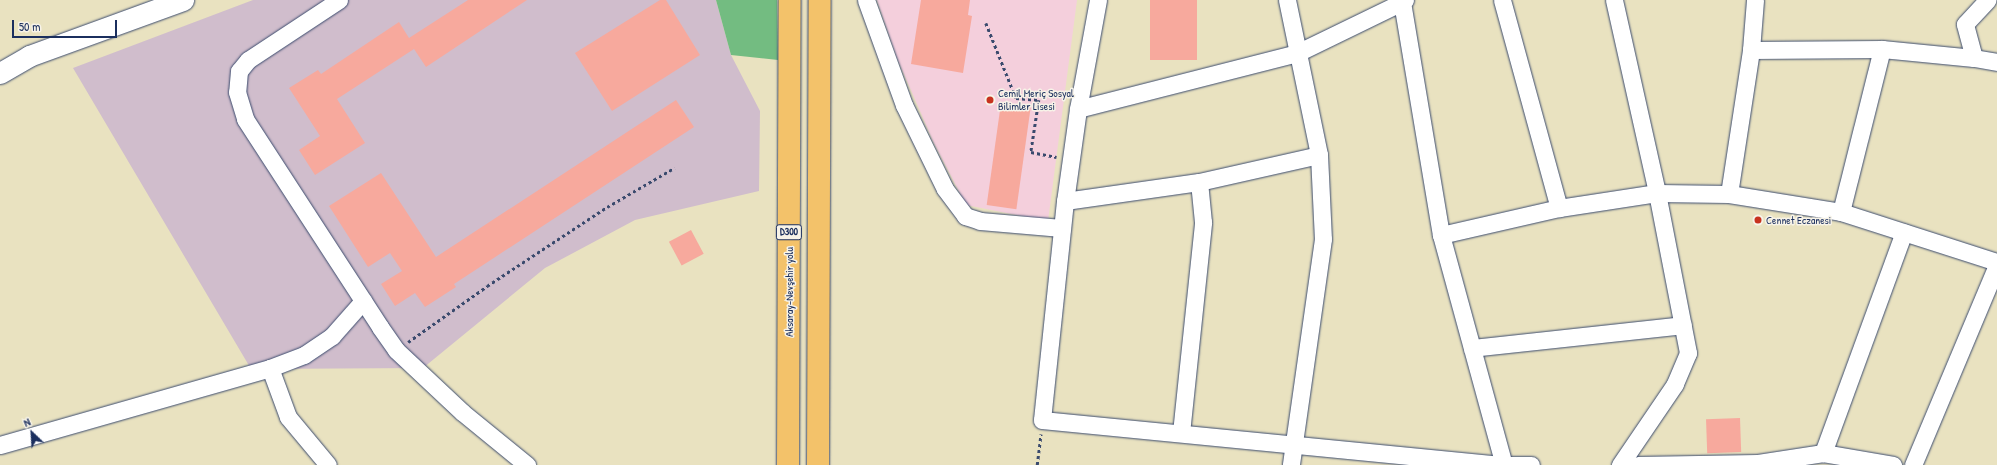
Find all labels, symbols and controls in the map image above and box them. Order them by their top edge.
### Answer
scale bar [14,12,119,38]
text: 50 m [19,18,40,35]
place label: Cemil Meriç Sosyal Bilimler Lisesi [998,87,1074,113]
marker: Cemil Meriç Sosyal Bilimler Lisesi [985,95,995,105]
place label: Cennet Eczanesi [1766,213,1831,227]
marker: Cennet Eczanesi [1753,215,1763,225]
road number: D300 [775,224,803,240]
street label: Aksaray-Nevşehir yolu [782,247,796,337]
north arrow [12,413,52,453]
text: N [21,415,33,430]

